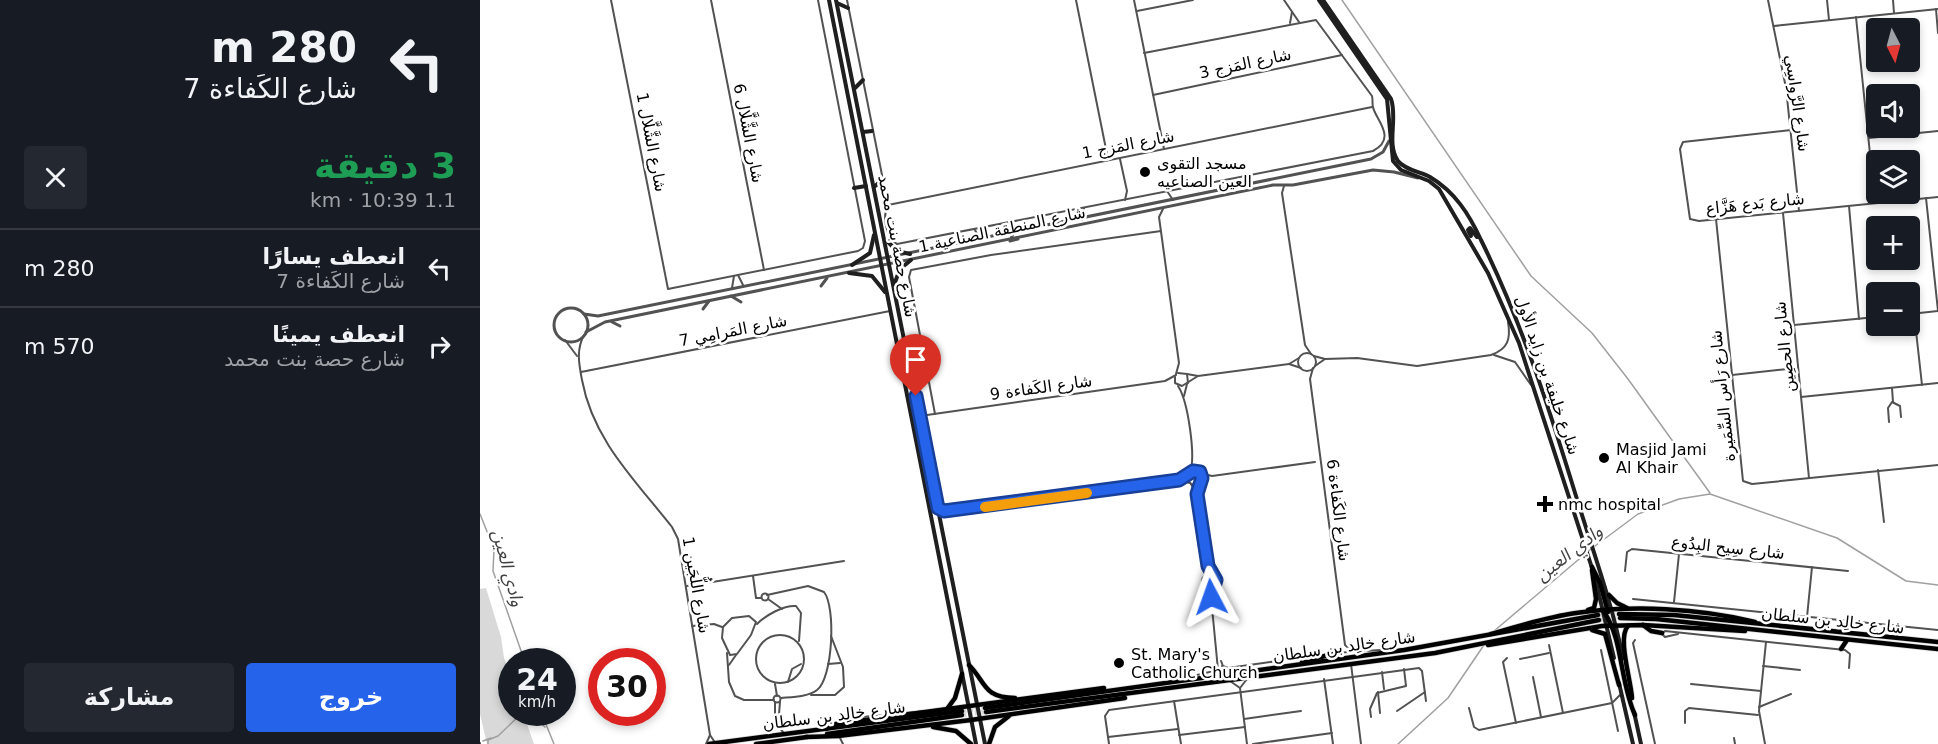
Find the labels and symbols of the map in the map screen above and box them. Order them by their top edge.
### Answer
north arrow [1866,18,1920,72]
street label: شارع المَزج 3 [1197,44,1293,83]
street label: شارع الرَّواسِي [1780,53,1814,153]
street label: شارع الشَّلَّال 6 [729,81,773,185]
street label: شارع الشَّلَّال 1 [632,90,676,194]
street label: شارع المَزج 1 [1080,126,1176,164]
place label: مسجد التقوى العين الصناعيه [1157,154,1252,192]
marker: مسجد التقوى العين الصناعيه [1138,165,1152,179]
street label: شارع حصة بنت محمد [873,173,921,319]
street label: شارع بَدع هَزَّاع [1705,188,1806,219]
street label: شارع المنطقة الصناعية 1 [917,203,1087,257]
street label: شارع خليفة بن زايد الأول [1510,293,1585,458]
street label: شارع الحصِين [1770,301,1800,393]
street label: شارع المَرامِي 7 [677,311,789,351]
street label: شارع رَأس السِّمَيرة [1705,329,1740,463]
pin [890,334,941,396]
street label: شارع الكَفاءة 9 [989,371,1094,405]
place label: Masjid Jami Al Khair [1616,440,1707,477]
marker: Masjid Jami Al Khair [1597,451,1611,465]
street label: شارع الكَفاءة 6 [1322,458,1354,562]
marker: nmc hospital [1536,495,1554,513]
place label: nmc hospital [1558,495,1661,514]
water label: وادي العين [1531,520,1609,588]
water label: وادي العين [484,527,529,610]
street label: شارع سِيح البِدُوع [1670,532,1786,565]
street label: شارع اللُّجَين 1 [678,534,722,635]
position arrow [1179,565,1243,629]
street label: شارع خالِد بن سلطان [1760,604,1906,638]
street label: شارع خالِد بن سلطان [1271,627,1417,667]
place label: St. Mary's Catholic Church [1131,645,1258,682]
speed limit sign: 30 [588,648,666,726]
marker: St. Mary's Catholic Church [1112,656,1126,670]
street label: شارع خالِد بن سلطان [761,697,907,735]

